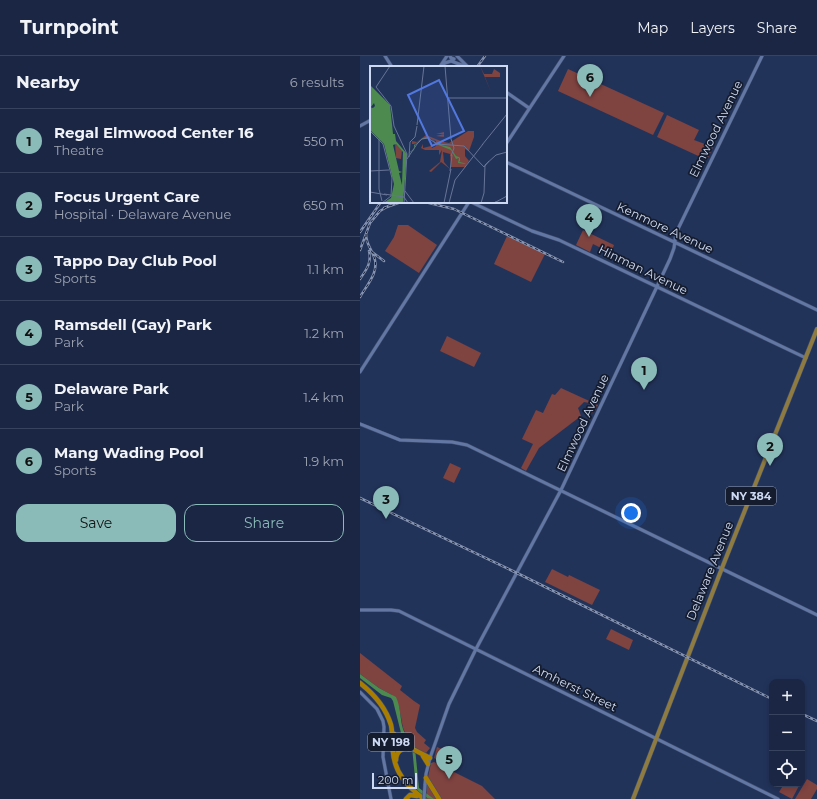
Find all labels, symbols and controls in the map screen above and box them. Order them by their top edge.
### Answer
text: Turnpoint [20,16,119,39]
text: Map [637,19,668,37]
text: Layers [690,19,735,37]
text: Share [757,19,797,37]
pin: 6 [577,64,603,97]
inset map [370,66,507,203]
text: Nearby [16,72,80,92]
text: 6 results [290,74,344,90]
street label: Elmwood Avenue [686,78,745,180]
text: Regal Elmwood Center 16 [54,123,254,142]
text: 1 [26,133,32,149]
text: 550 m [304,133,344,149]
text: Theatre [54,142,104,158]
text: Focus Urgent Care [54,187,200,206]
text: 2 [25,197,33,213]
text: 650 m [303,197,344,213]
street label: Kenmore Avenue [615,199,716,256]
pin: 4 [576,204,602,237]
text: Hospital · Delaware Avenue [54,206,231,222]
street label: Hinman Avenue [596,241,690,298]
text: Tappo Day Club Pool [54,251,217,270]
text: 3 [25,261,33,277]
text: 1.1 km [307,261,344,277]
text: Sports [54,270,96,286]
text: Ramsdell (Gay) Park [54,315,212,334]
text: 4 [25,325,33,341]
text: 1.2 km [304,325,344,341]
text: Park [54,334,84,350]
pin: 1 [631,357,657,390]
street label: Elmwood Avenue [553,372,612,474]
text: Delaware Park [54,379,169,398]
text: 5 [25,389,33,405]
text: 1.4 km [303,389,344,405]
text: Park [54,398,84,414]
pin: 2 [757,433,783,466]
text: Mang Wading Pool [54,443,204,462]
text: 6 [25,453,33,469]
text: 1.9 km [304,453,344,469]
text: Sports [54,462,96,478]
pin: 3 [373,486,399,519]
road number: NY 384 [726,487,776,505]
your location [621,503,641,523]
button: Save [16,504,176,542]
button: Share [184,504,344,542]
street label: Delaware Avenue [683,519,736,622]
street label: Amherst Street [531,661,620,714]
map controls [769,679,805,787]
button: + [769,679,805,715]
button: − [769,715,805,751]
road number: NY 198 [368,733,414,751]
pin: 5 [436,746,462,779]
button: locate [769,751,805,787]
scale bar [372,771,417,790]
text: 200 m [378,773,413,787]

